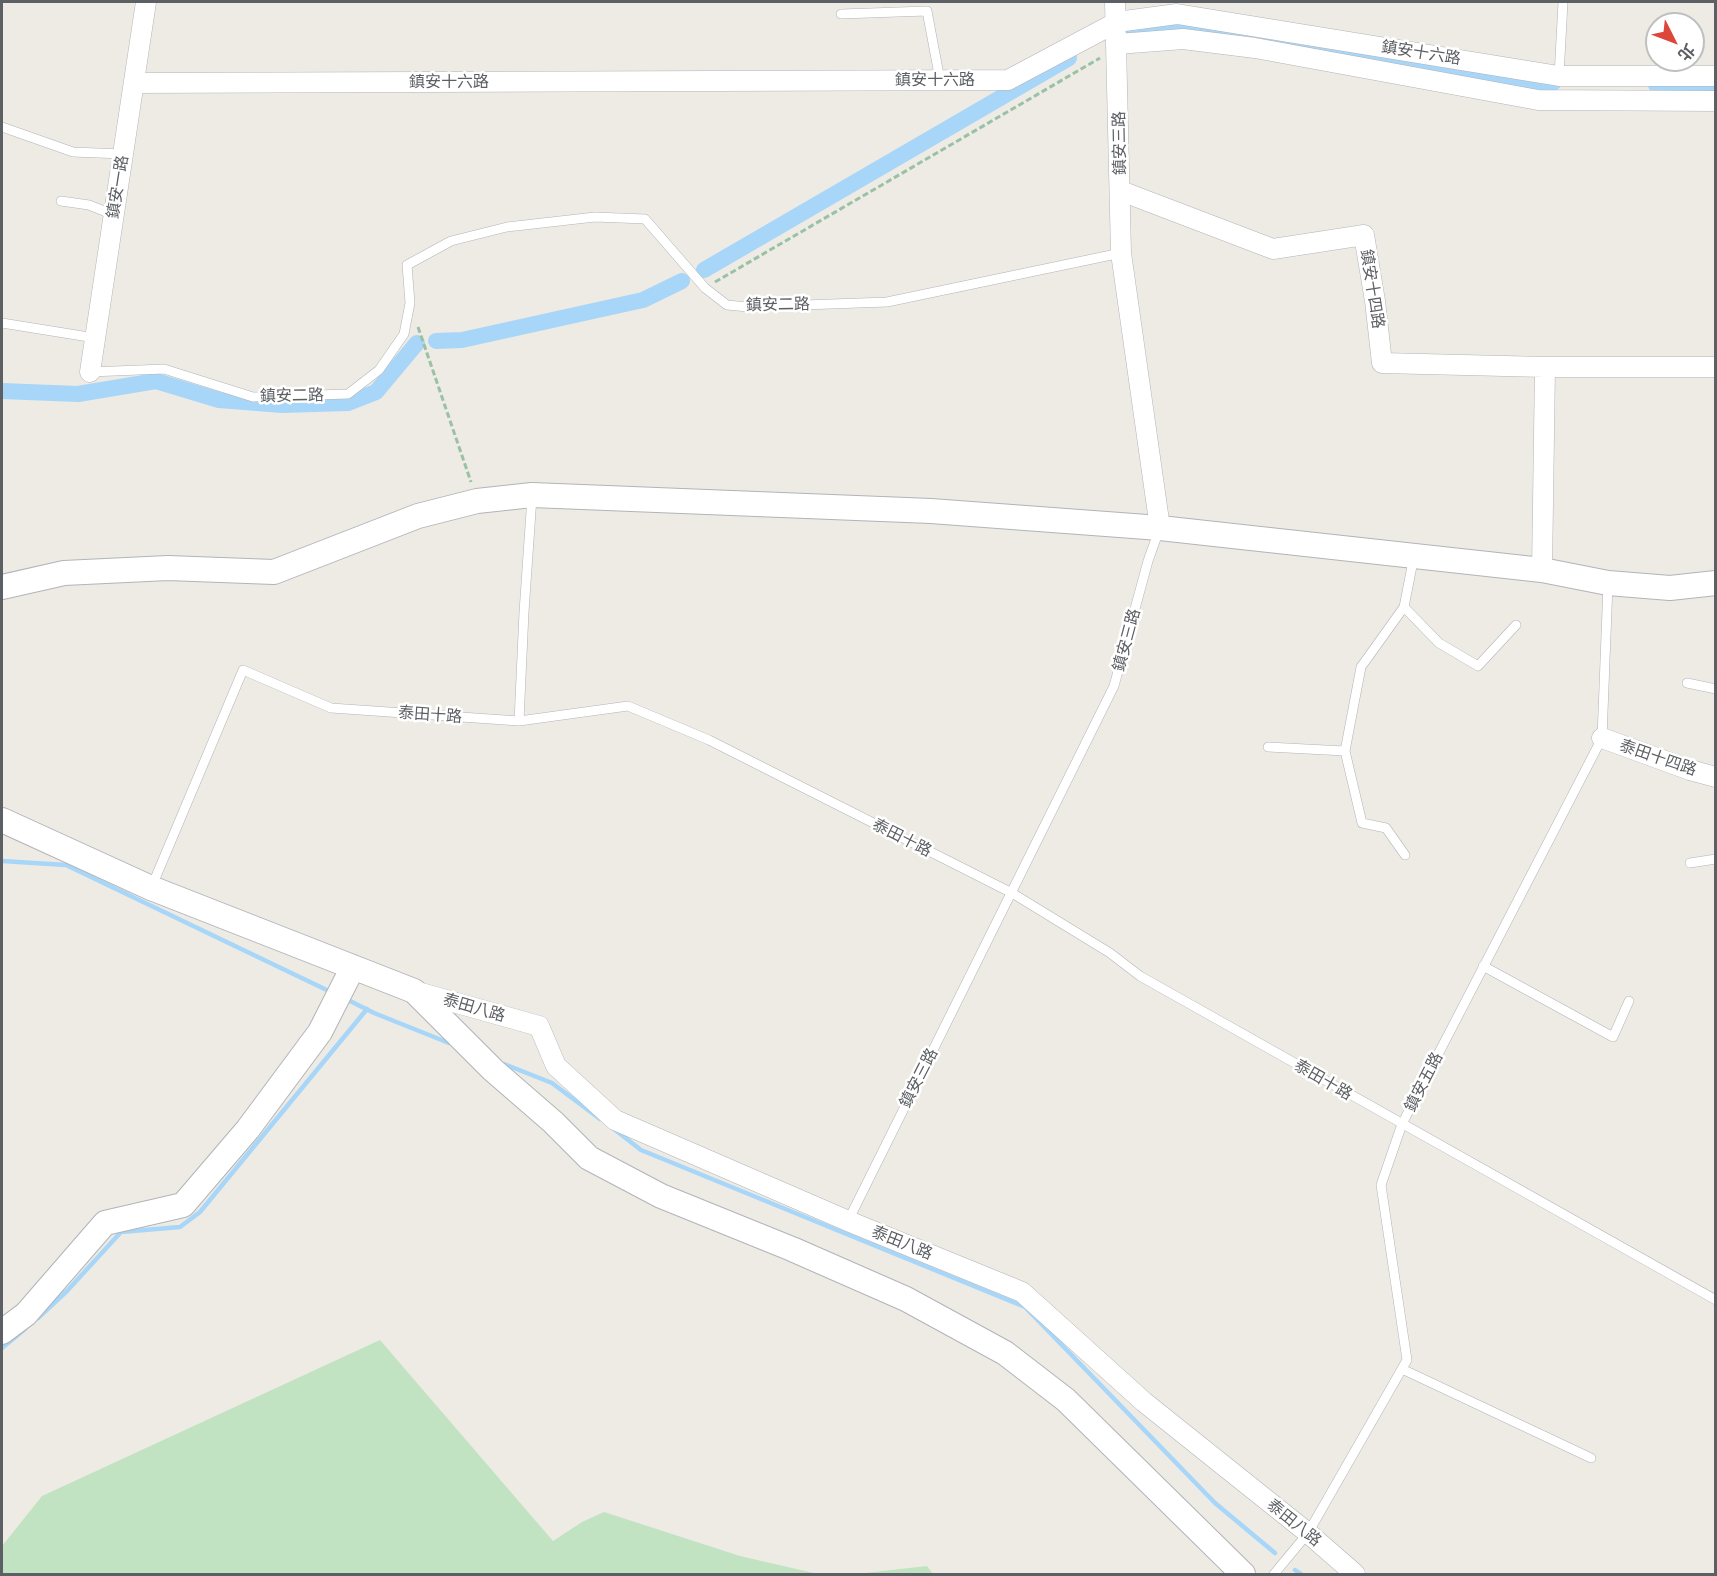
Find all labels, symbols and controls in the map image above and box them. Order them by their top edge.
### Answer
north arrow [1645,12,1705,72]
street label: 鎮安十六路 [1380,37,1462,69]
text: 北 [1674,40,1700,65]
street label: 鎮安十六路 [895,70,975,90]
street label: 鎮安十六路 [409,72,489,92]
street label: 鎮安三路 [1110,111,1130,175]
street label: 鎮安一路 [104,154,132,220]
street label: 鎮安十四路 [1356,248,1388,330]
street label: 鎮安二路 [746,295,810,315]
street label: 鎮安二路 [260,386,324,406]
street label: 鎮安三路 [1109,607,1145,673]
street label: 泰田十路 [397,703,463,727]
street label: 泰田十四路 [1617,736,1699,780]
street label: 泰田十路 [869,815,935,861]
street label: 泰田八路 [441,990,507,1026]
street label: 鎮安三路 [896,1045,942,1111]
street label: 鎮安五路 [1401,1049,1447,1115]
street label: 泰田十路 [1290,1056,1356,1104]
street label: 泰田八路 [869,1222,935,1264]
street label: 泰田八路 [1263,1495,1325,1551]

